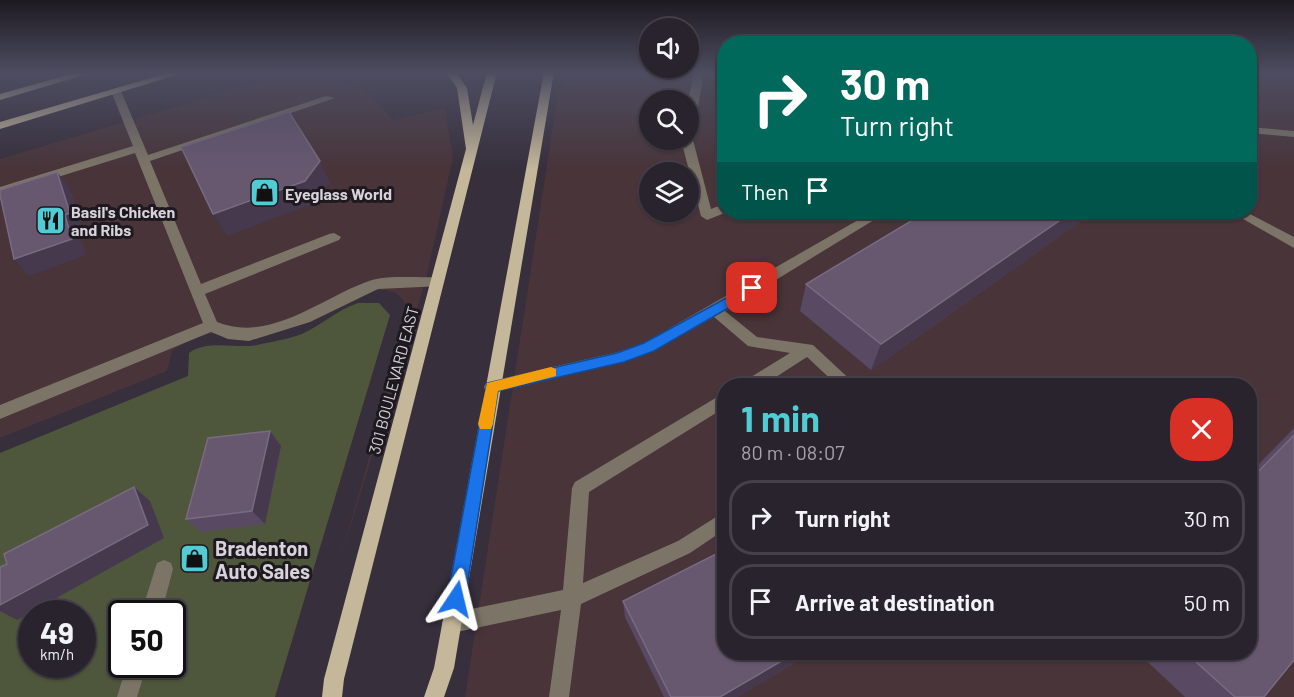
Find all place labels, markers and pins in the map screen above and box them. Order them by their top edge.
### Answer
shop icon: Eyeglass World [248,177,280,209]
place label: Eyeglass World [285,184,392,203]
place label: Basil's Chicken and Ribs [71,202,175,239]
restaurant icon: Basil's Chicken and Ribs [34,204,66,236]
pin [726,262,777,313]
place label: Bradenton Auto Sales [215,536,310,583]
shop icon: Bradenton Auto Sales [178,543,210,575]

